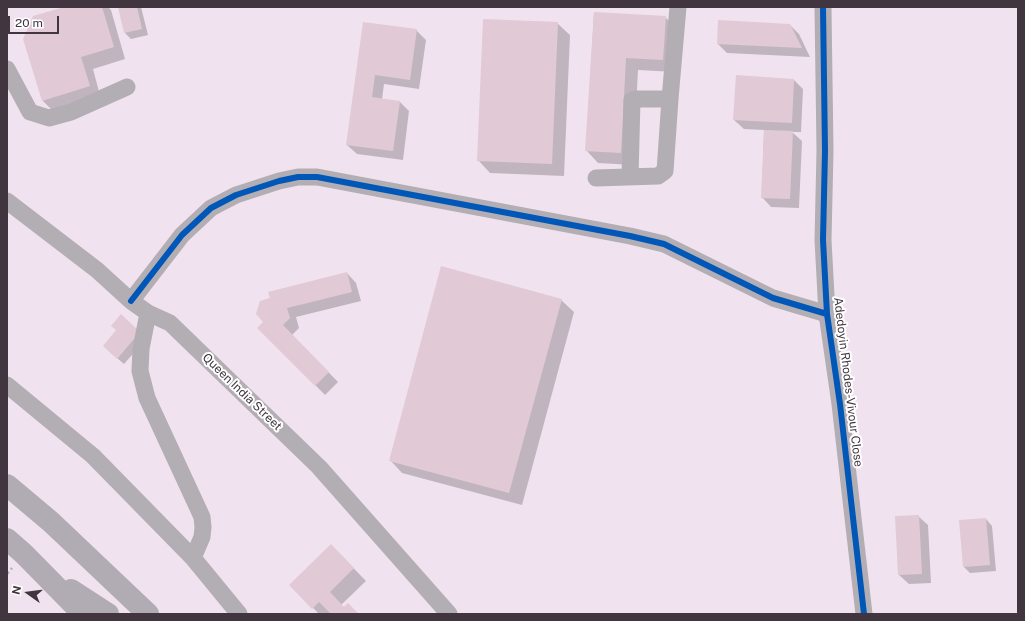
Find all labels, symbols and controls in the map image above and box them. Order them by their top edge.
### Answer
scale bar [10,8,61,34]
text: 20 m [15,16,43,30]
street label: Adedoyin Rhodes-Vivour Close [830,296,866,468]
street label: Queen India Street [199,351,285,433]
north arrow [8,573,48,613]
text: N [9,584,23,596]

